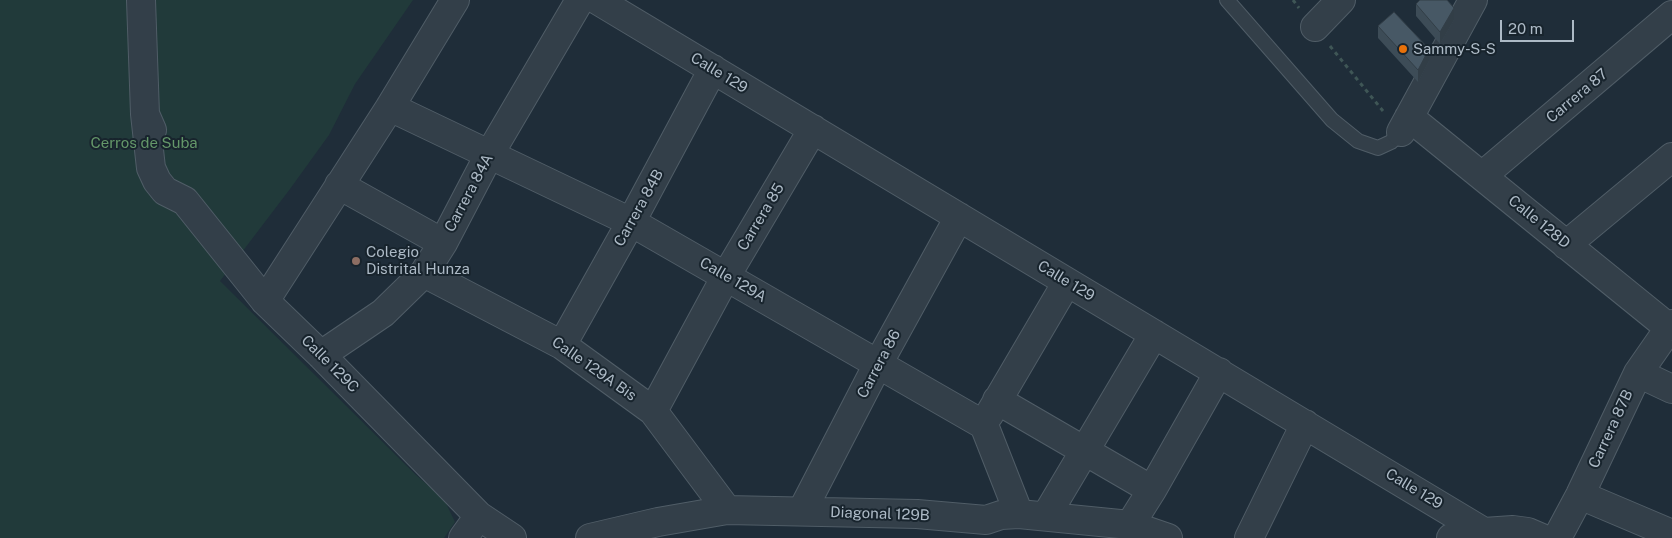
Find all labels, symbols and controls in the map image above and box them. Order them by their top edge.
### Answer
scale bar [1502,10,1576,42]
text: 20 m [1508,20,1543,37]
place label: Sammy-S-S [1413,40,1496,58]
marker: Sammy-S-S [1397,43,1409,55]
street label: Calle 129 [687,49,751,97]
street label: Carrera 87 [1543,65,1611,127]
park label: Cerros de Suba [90,134,198,152]
street label: Carrera 84A [441,151,497,235]
street label: Carrera 84B [610,166,668,250]
street label: Carrera 85 [734,180,788,254]
street label: Calle 128D [1504,192,1574,252]
place label: Colegio Distrital Hunza [366,243,470,278]
street label: Calle 129A [696,254,770,306]
marker: Colegio Distrital Hunza [350,255,362,267]
street label: Calle 129 [1034,257,1098,305]
street label: Carrera 86 [853,327,905,401]
street label: Calle 129C [298,332,362,396]
street label: Calle 129A Bis [548,333,640,405]
street label: Carrera 87B [1585,387,1637,471]
street label: Calle 129 [1382,465,1446,513]
street label: Diagonal 129B [830,503,930,525]

